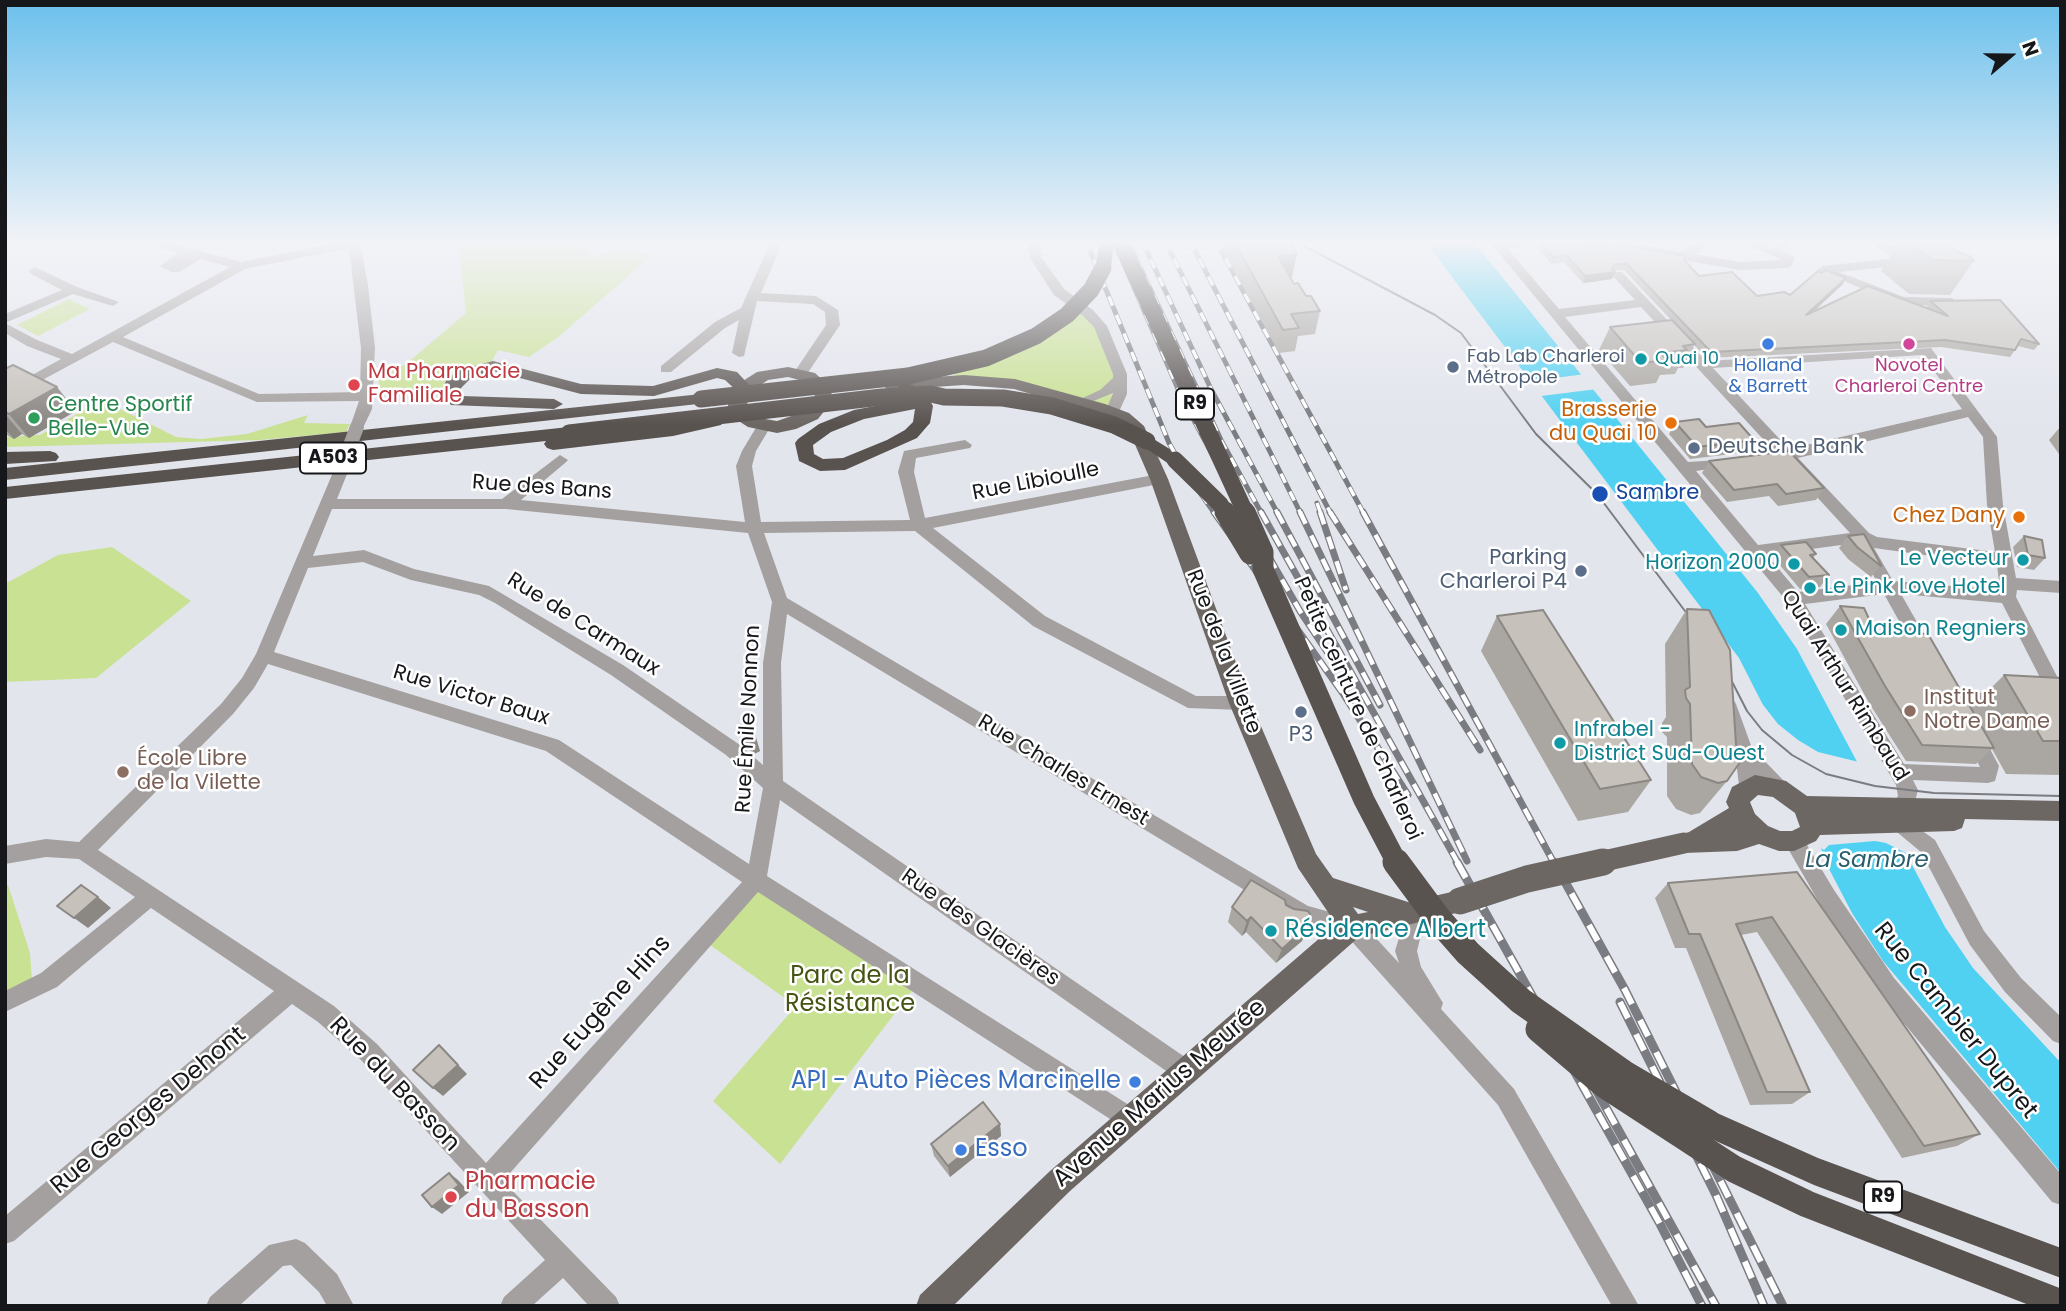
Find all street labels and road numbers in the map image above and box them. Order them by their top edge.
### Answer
road number: R9 [1176,388,1214,420]
road number: A503 [300,442,366,474]
street label: Rue Libioulle [970,457,1102,507]
street label: Rue des Bans [471,471,613,505]
street label: Rue de la Villette [1180,566,1266,738]
street label: Rue de Carmaux [502,568,664,682]
street label: Petite ceinture de Charleroi [1287,574,1427,844]
street label: Quai Arthur Rimbaud [1775,586,1913,786]
street label: Rue Émile Nonnon [731,624,767,814]
street label: Rue Victor Baux [390,660,552,732]
street label: Rue Charles Ernest [973,710,1153,832]
street label: Rue des Glacières [896,864,1064,992]
street label: Rue Cambier Dupret [1867,917,2043,1125]
street label: Rue Eugène Hins [524,930,678,1096]
street label: Avenue Marius Meurée [1048,994,1272,1194]
street label: Rue du Basson [323,1012,465,1158]
street label: Rue Georges Dehont [46,1021,252,1201]
road number: R9 [1864,1182,1902,1212]

